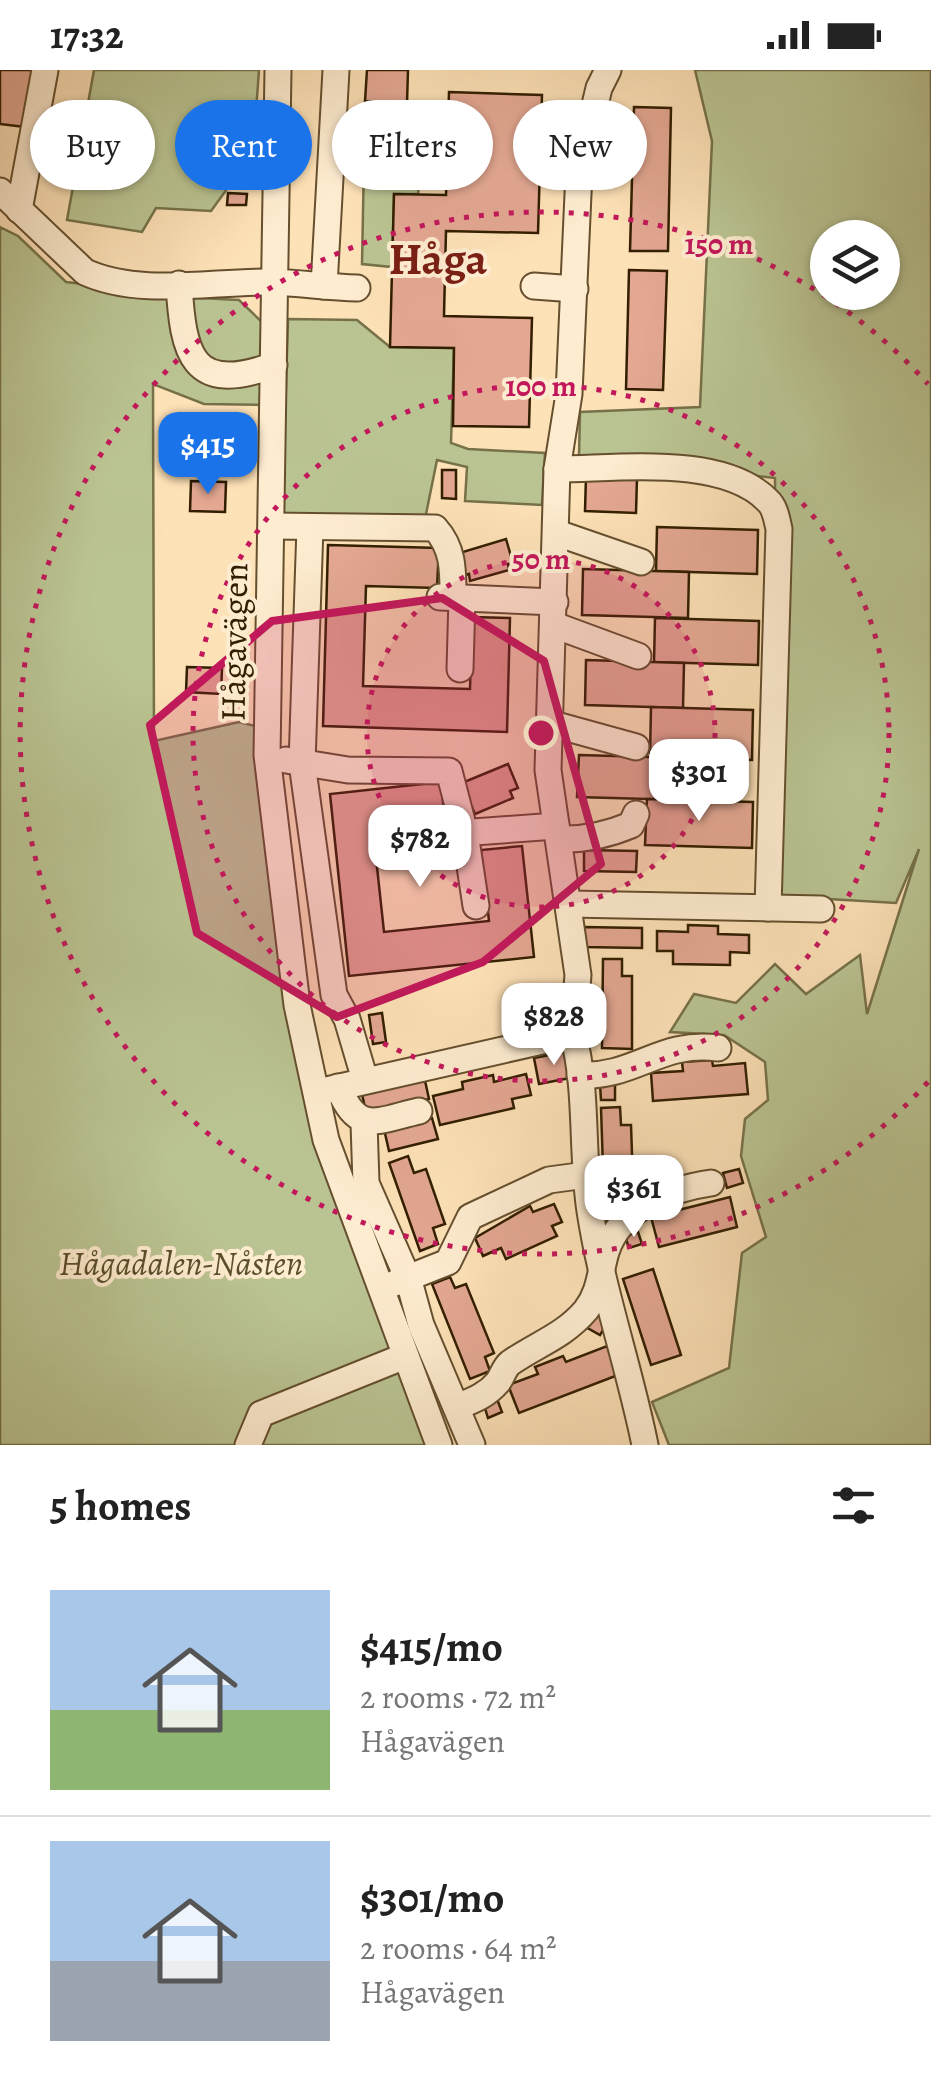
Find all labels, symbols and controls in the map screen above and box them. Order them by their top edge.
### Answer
text: 17:32 [50,9,124,61]
chip: Buy [30,100,155,190]
chip: Rent [175,100,312,190]
chip: Filters [332,100,493,190]
chip: New [513,100,647,190]
map controls [810,220,900,310]
button: layers [810,220,900,310]
text: 150 m [685,224,754,264]
district label: Håga [389,228,488,290]
text: 100 m [505,366,577,406]
pin: $415 [149,412,267,497]
text: $415 [180,422,236,466]
text: 50 m [512,539,570,579]
street label: Hågavägen [209,562,259,722]
centre of rings [523,715,559,751]
pin: $301 [640,739,758,824]
text: $301 [671,749,727,793]
pin: $782 [361,805,479,890]
text: $782 [390,815,450,859]
pin: $828 [495,983,613,1068]
text: $828 [523,993,585,1037]
pin: $361 [575,1155,693,1240]
text: $361 [606,1165,662,1209]
park label: Hågadalen-Nåsten [59,1239,303,1287]
text: 5 homes [50,1477,191,1534]
icon: filters [826,1478,881,1533]
text: $415/mo [360,1618,503,1675]
icon: home [130,1630,250,1750]
text: 2 rooms · 72 m² [360,1675,556,1719]
text: Hågavägen [360,1719,505,1763]
text: $301/mo [360,1869,504,1926]
icon: home [130,1881,250,2001]
text: 2 rooms · 64 m² [360,1926,557,1970]
text: Hågavägen [360,1970,505,2014]

